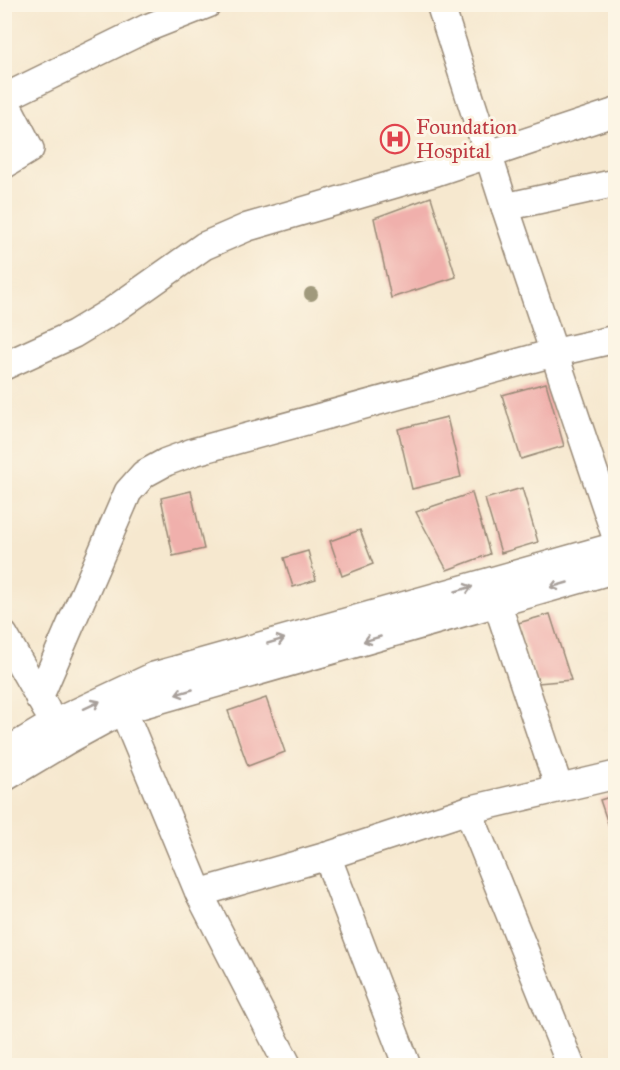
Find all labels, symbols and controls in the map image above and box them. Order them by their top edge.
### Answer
place label: Foundation Hospital [416,114,517,164]
hospital icon: Foundation Hospital [379,123,411,155]
one-way arrow [550,580,569,591]
one-way arrow [454,582,473,594]
one-way arrow [363,634,382,645]
one-way arrow [266,635,285,646]
one-way arrow [175,687,194,698]
one-way arrow [83,698,101,710]

